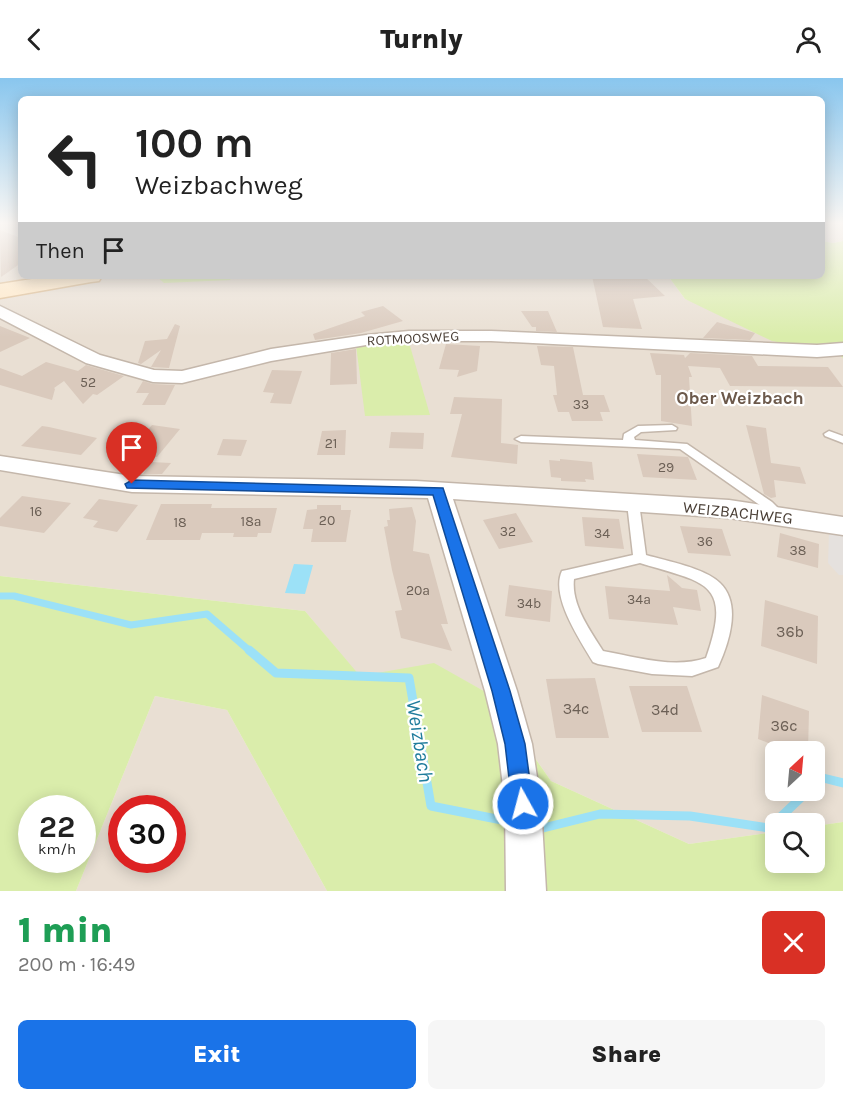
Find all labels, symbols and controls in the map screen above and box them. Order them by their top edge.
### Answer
icon: back [18,23,51,56]
text: Turnly [380,23,463,55]
icon: person [792,23,825,56]
text: 100 m [135,118,254,168]
icon: left [36,120,114,198]
text: Weizbachweg [135,169,303,201]
icon: arrive [97,234,130,267]
text: Then [36,238,85,264]
street label: ROTMOOSWEG [366,328,460,349]
house number: 52 [80,374,96,391]
district label: Ober Weizbach [676,387,804,409]
house number: 33 [573,396,589,413]
pin [106,422,157,484]
icon: arrive [115,431,148,464]
house number: 21 [325,435,337,452]
house number: 29 [658,459,674,476]
street label: WEIZBACHWEG [682,497,794,528]
house number: 16 [30,503,42,520]
house number: 20 [319,512,335,529]
house number: 18a [241,513,261,530]
house number: 18 [173,514,187,531]
house number: 32 [500,523,516,540]
house number: 34 [594,525,610,542]
house number: 36 [697,533,713,550]
house number: 38 [790,542,806,559]
house number: 20a [406,582,430,599]
house number: 34a [627,591,651,608]
house number: 34b [517,595,541,612]
house number: 36b [776,622,804,641]
water label: Weizbach [402,698,438,784]
house number: 34c [563,699,589,718]
house number: 34d [651,700,679,719]
house number: 36c [771,716,797,735]
north arrow [765,741,825,801]
map controls [765,741,825,873]
position arrow [491,772,555,836]
speed limit sign: 30 [108,795,186,873]
text: 22 [39,809,75,845]
button: search [765,813,825,873]
text: km/h [38,840,76,858]
text: 1 min [18,909,112,951]
button: close [762,911,825,974]
text: 200 m · 16:49 [18,953,135,976]
button: Exit [18,1020,416,1089]
button: Share [428,1020,825,1089]

